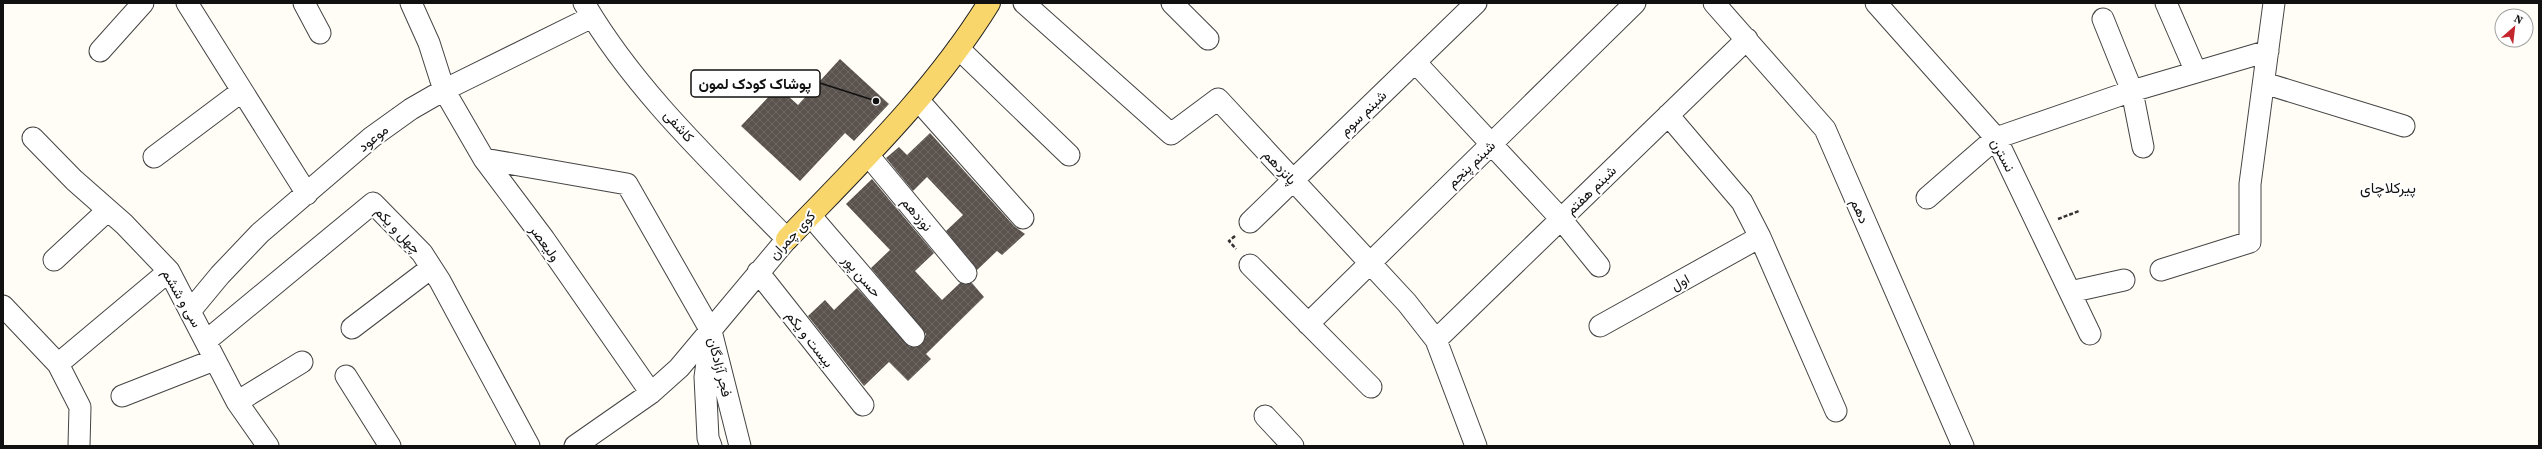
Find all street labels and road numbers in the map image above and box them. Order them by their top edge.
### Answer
street label: شبنم سوم [1335,86,1391,140]
street label: کاشفی [659,106,699,146]
street label: موعود [354,120,392,156]
street label: نسترن [1986,135,2020,175]
street label: شبنم پنجم [1442,136,1500,192]
street label: پانزدهم [1258,145,1302,189]
street label: شبنم هفتم [1561,161,1621,219]
street label: نوزدهم [897,193,937,235]
street label: دهم [1846,195,1874,227]
street label: چهل و یکم [370,202,426,258]
street label: کوی چمران [764,206,820,264]
street label: ولیعصر [524,220,565,265]
street label: حسن پور [837,250,886,302]
street label: سی و ششم [157,265,207,331]
street label: اول [1667,269,1693,295]
street label: بیست و یکم [781,306,839,372]
street label: فجر آزادگان [703,335,737,399]

